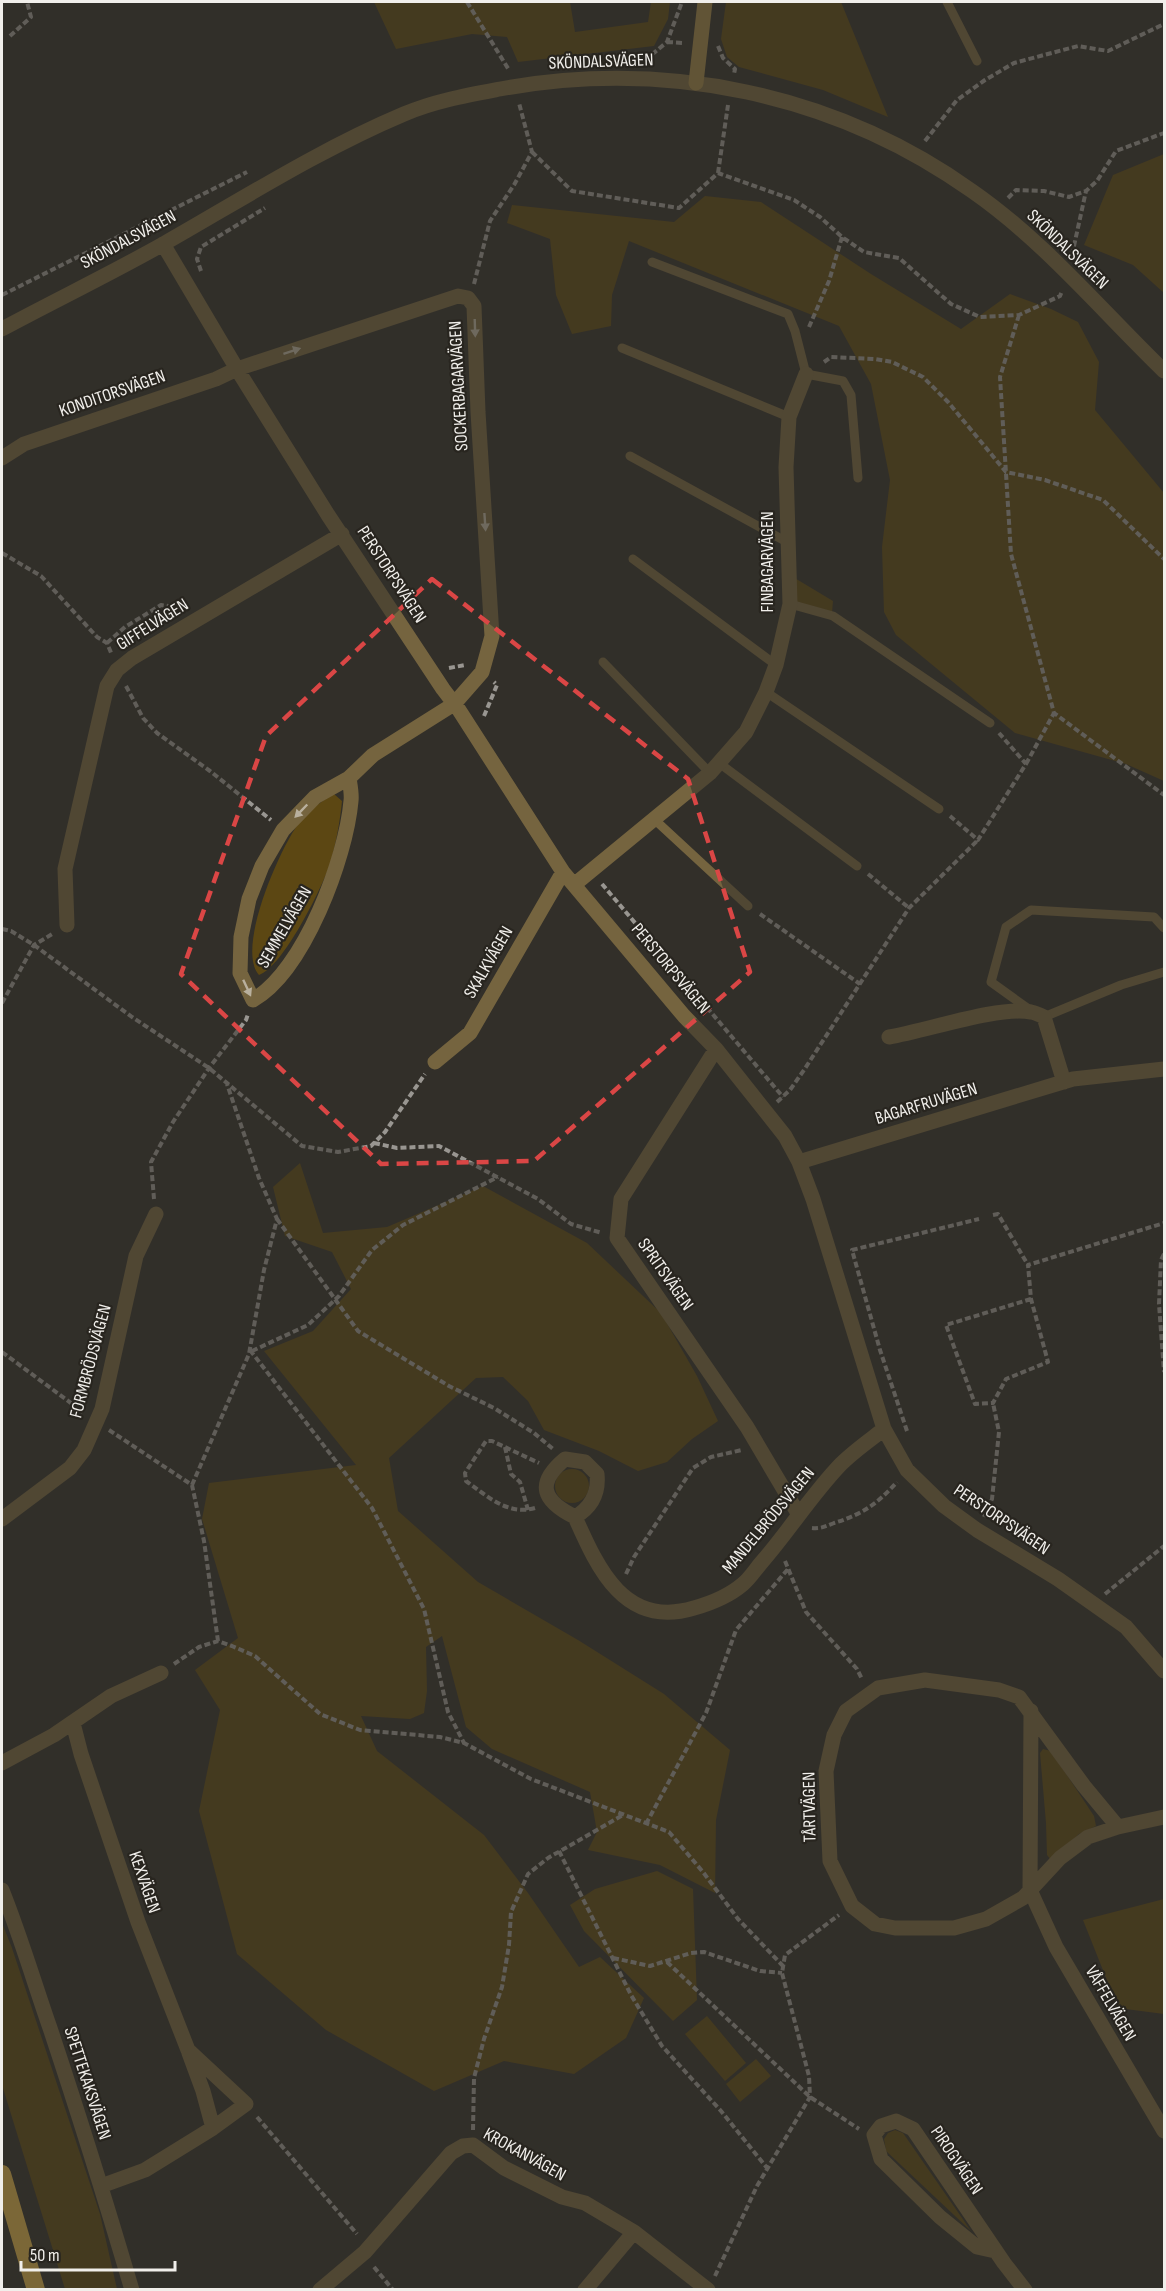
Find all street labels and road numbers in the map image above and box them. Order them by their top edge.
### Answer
street label: SKÖNDALSVÄGEN [548,49,654,74]
street label: SKÖNDALSVÄGEN [1023,205,1113,293]
street label: SKÖNDALSVÄGEN [77,206,180,273]
street label: SOCKERBAGARVÄGEN [445,320,472,452]
street label: KONDITORSVÄGEN [56,365,168,421]
street label: FINBAGARVÄGEN [757,511,778,613]
street label: PERSTORPSVÄGEN [352,522,431,627]
street label: GIFFELVÄGEN [112,594,192,655]
street label: SEMMELVÄGEN [253,883,316,972]
street label: PERSTORPSVÄGEN [627,919,714,1018]
street label: SKALKVÄGEN [459,923,517,1002]
street label: BAGARFRUVÄGEN [873,1078,980,1129]
street label: SPRITSVÄGEN [633,1234,698,1314]
street label: FORMBRÖDSVÄGEN [65,1302,116,1420]
street label: MANDELBRÖDSVÄGEN [718,1463,819,1578]
street label: PERSTORPSVÄGEN [950,1480,1054,1559]
street label: TÅRTVÄGEN [798,1772,821,1842]
street label: KEXVÄGEN [124,1849,165,1916]
street label: VÅFFELVÄGEN [1081,1962,1141,2045]
street label: SPETTEKAKSVÄGEN [59,2024,116,2142]
street label: PIROGVÄGEN [926,2122,987,2198]
street label: KROKANVÄGEN [480,2123,570,2186]

